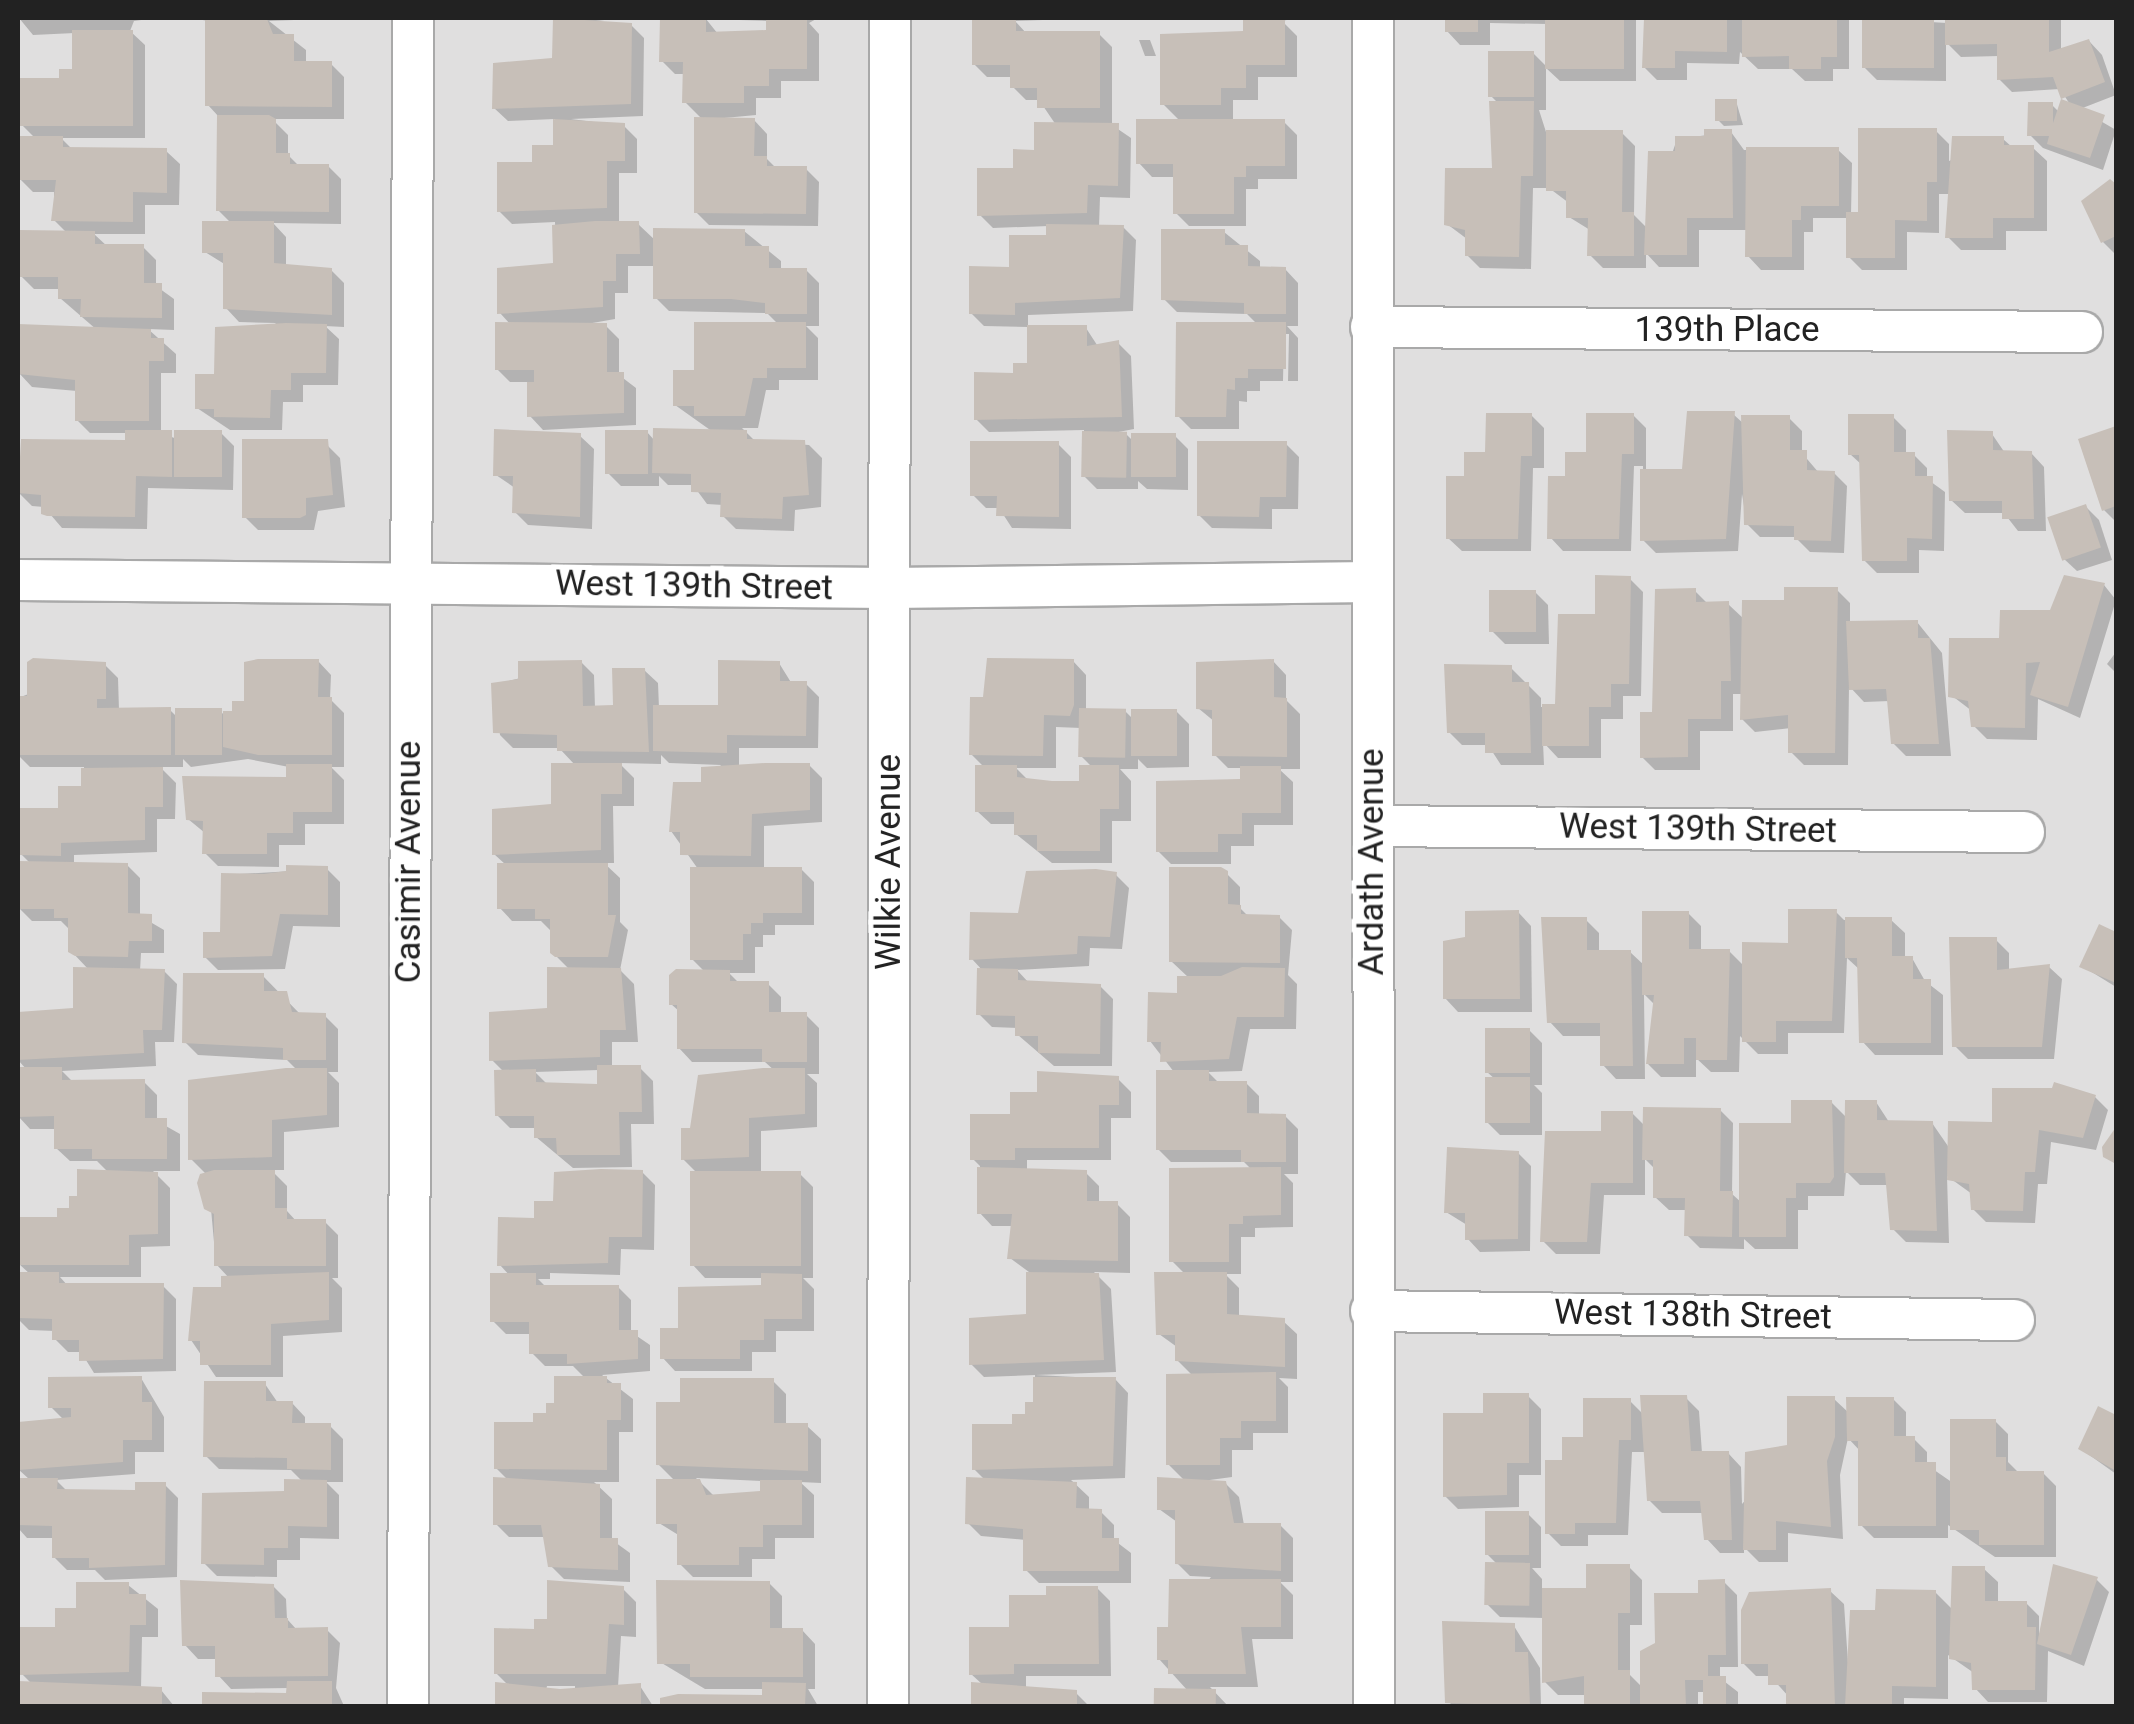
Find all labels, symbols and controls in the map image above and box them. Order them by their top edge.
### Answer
street label: 139th Place [1635,309,1819,351]
street label: West 139th Street [555,563,833,609]
street label: Casimir Avenue [388,741,430,983]
street label: Ardath Avenue [1351,748,1393,976]
street label: Wilkie Avenue [868,754,910,970]
street label: West 139th Street [1559,806,1837,852]
street label: West 138th Street [1554,1292,1832,1338]

